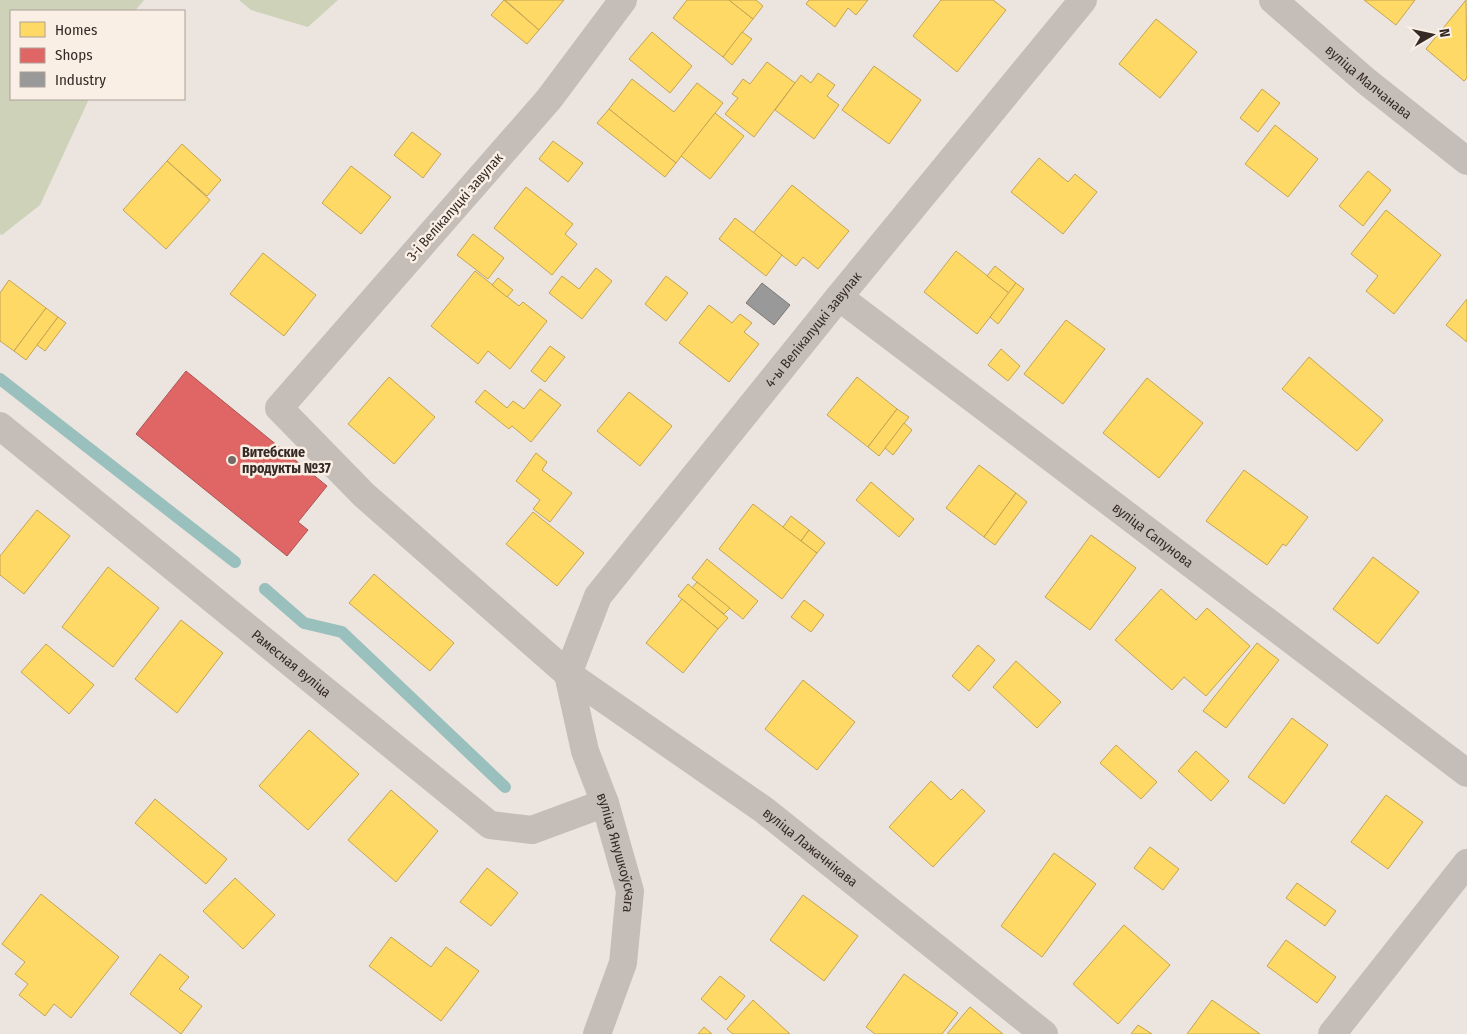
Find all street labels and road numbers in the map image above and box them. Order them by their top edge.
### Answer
street label: вуліца Малчанава [1322,41,1415,123]
street label: 3-і Велікалуцкі завулак [404,149,507,264]
street label: 4-ы Велікалуцкі завулак [761,268,865,391]
street label: вуліца Сапунова [1109,499,1197,571]
street label: Рамесная вуліца [248,626,335,701]
street label: вуліца Янушкоўскага [593,790,639,914]
street label: вуліца Лажачнікава [759,804,861,890]

